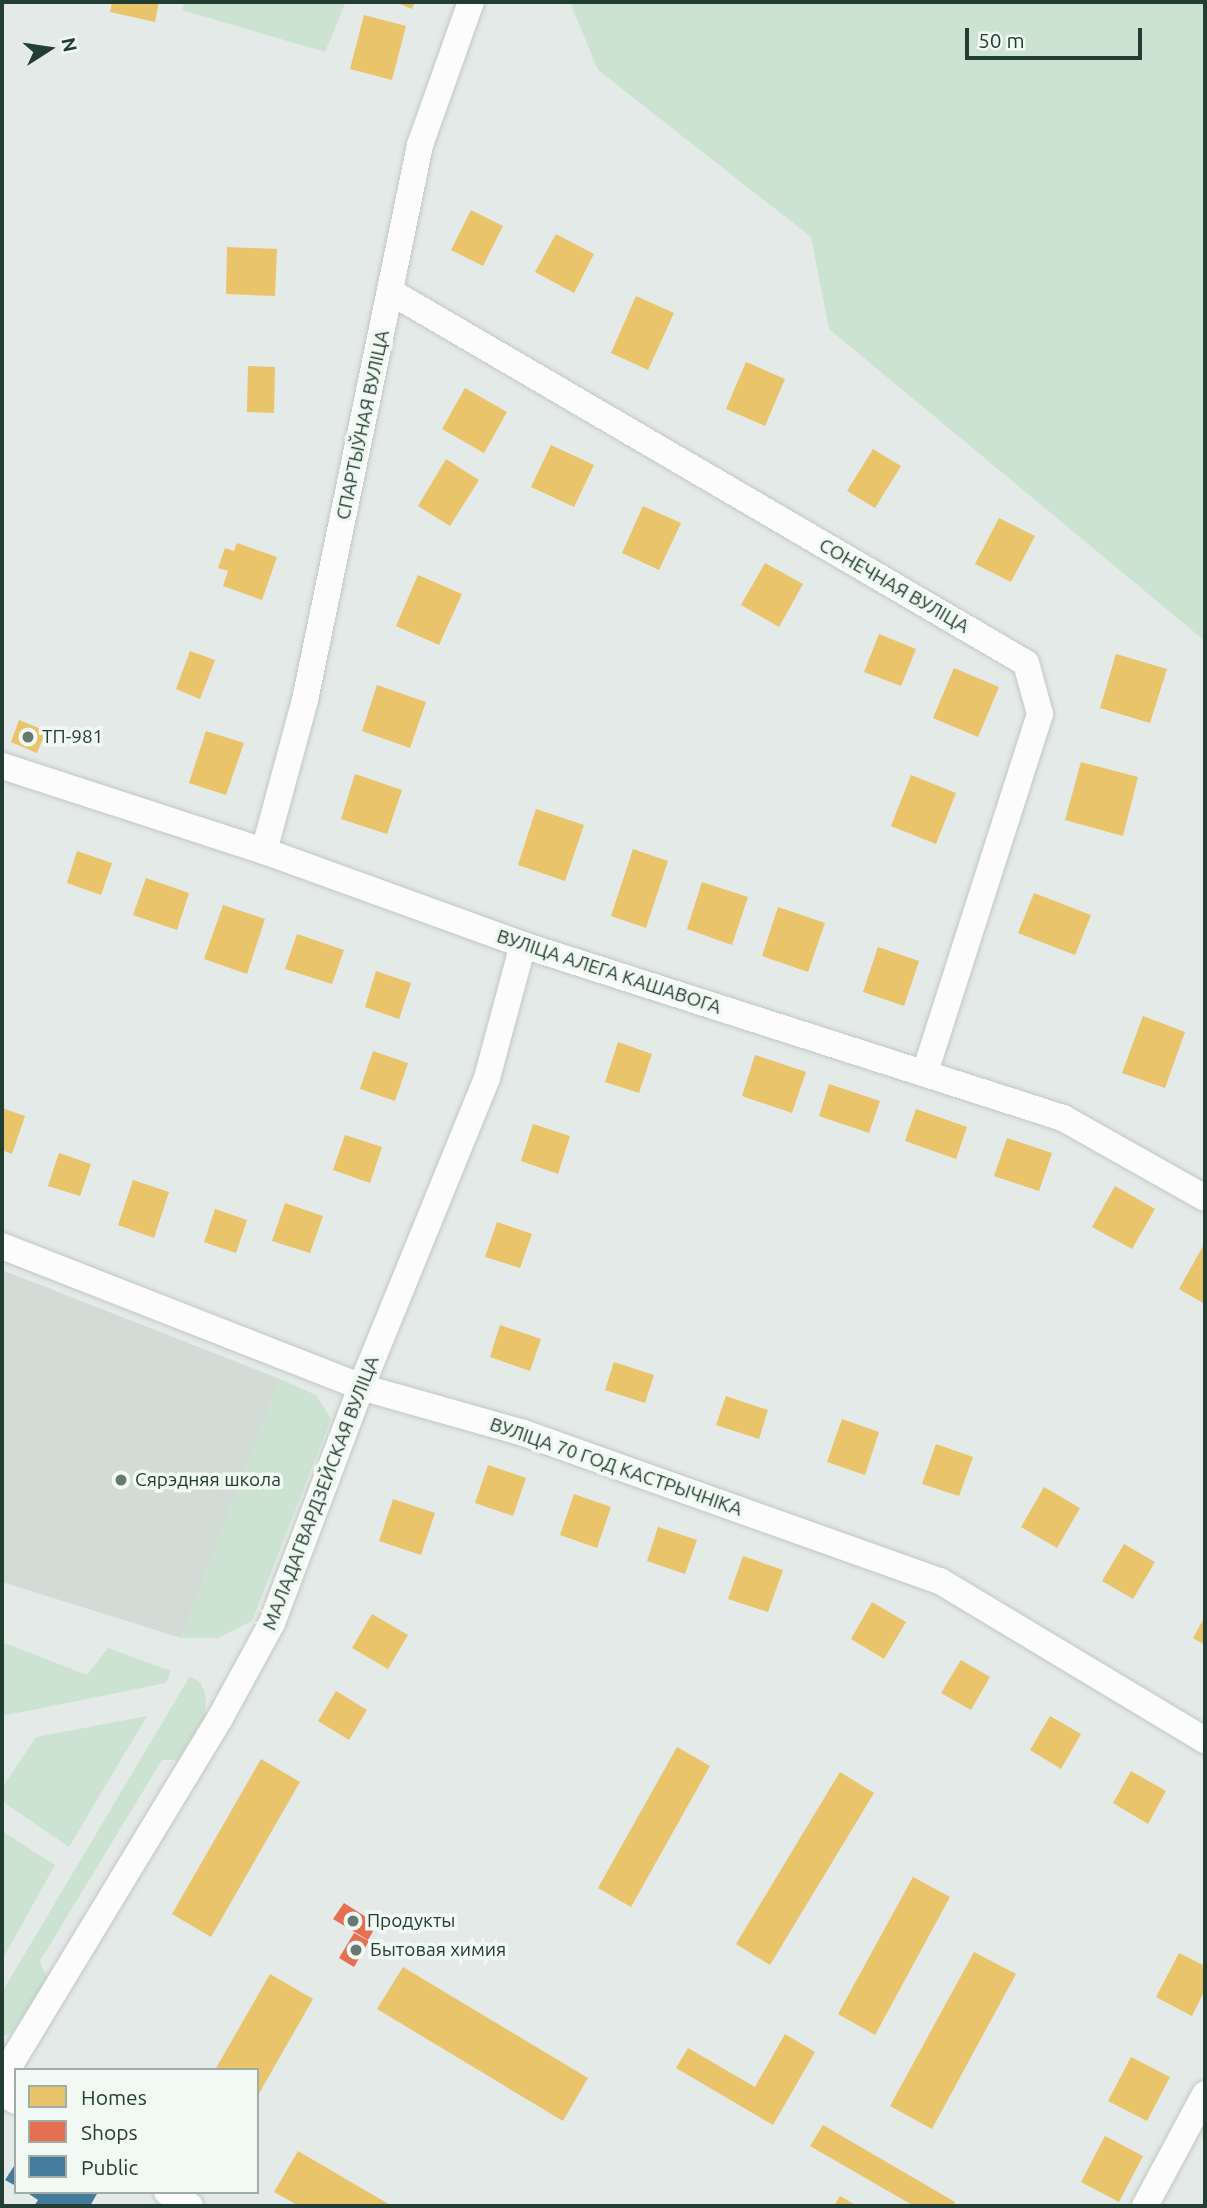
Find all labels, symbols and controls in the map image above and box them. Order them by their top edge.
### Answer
north arrow [14,14,84,84]
scale bar [969,14,1146,58]
text: 50 m [978,28,1025,52]
text: N [57,35,82,54]
street label: СПАРТЫЎНАЯ ВУЛІЦА [332,328,394,522]
street label: СОНЕЧНАЯ ВУЛІЦА [815,534,973,638]
place label: ТП-981 [42,726,103,748]
marker: ТП-981 [20,729,36,745]
street label: ВУЛІЦА АЛЕГА КАШАВОГА [494,925,724,1019]
street label: МАЛАДАГВАРДЗЕЙСКАЯ ВУЛІЦА [258,1353,384,1633]
street label: ВУЛІЦА 70 ГОД КАСТРЫЧНІКА [487,1413,745,1521]
place label: Сярэдняя школа [135,1469,281,1491]
marker: Сярэдняя школа [113,1472,129,1488]
place label: Продукты [367,1910,455,1932]
marker: Продукты [345,1913,361,1929]
place label: Бытовая химия [370,1939,506,1961]
marker: Бытовая химия [348,1942,364,1958]
legend [14,2068,259,2194]
text: Homes [81,2085,147,2109]
text: Shops [81,2120,138,2144]
text: Public [81,2155,138,2179]

